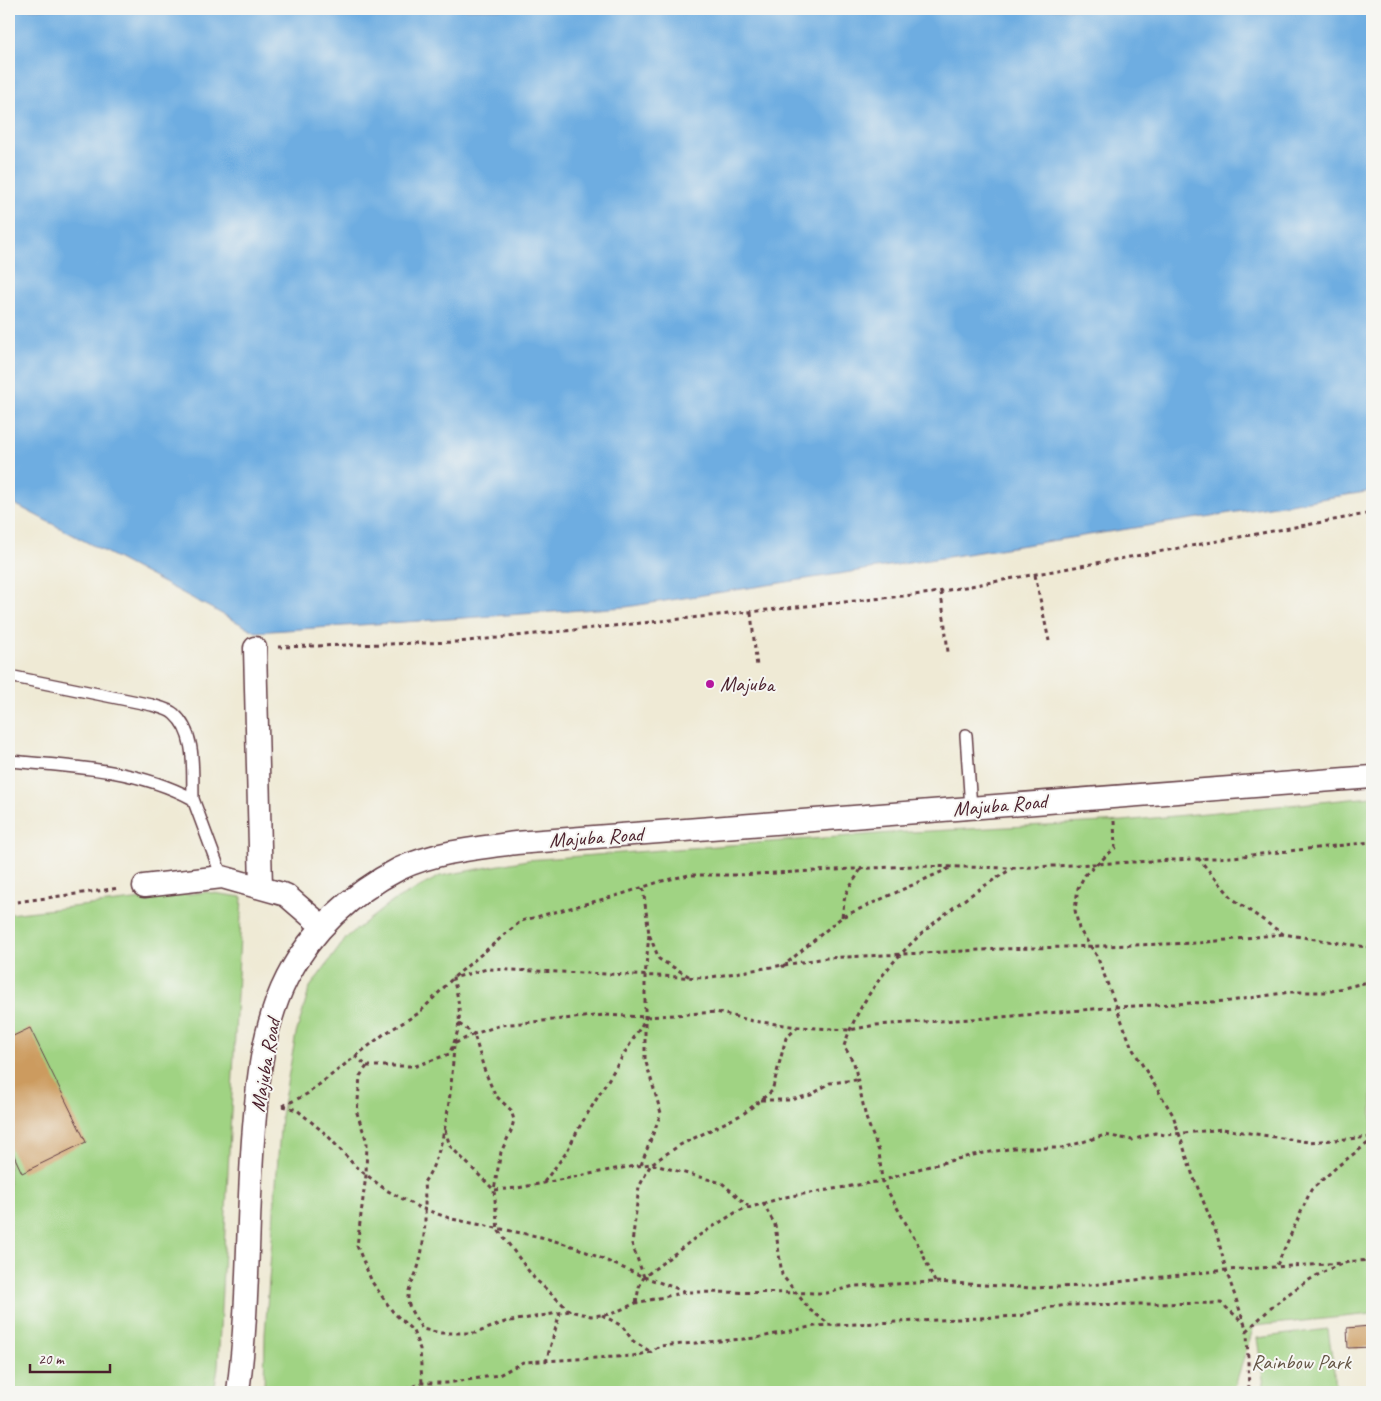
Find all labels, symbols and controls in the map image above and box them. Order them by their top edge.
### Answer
place label: Majuba [720,671,776,697]
marker: Majuba [704,678,716,690]
street label: Majuba Road [952,788,1051,822]
street label: Majuba Road [548,821,647,853]
street label: Majuba Road [244,1014,286,1114]
scale bar [30,1341,110,1373]
park label: Rainbow Park [1251,1349,1352,1375]
text: 20 m [38,1350,65,1369]

